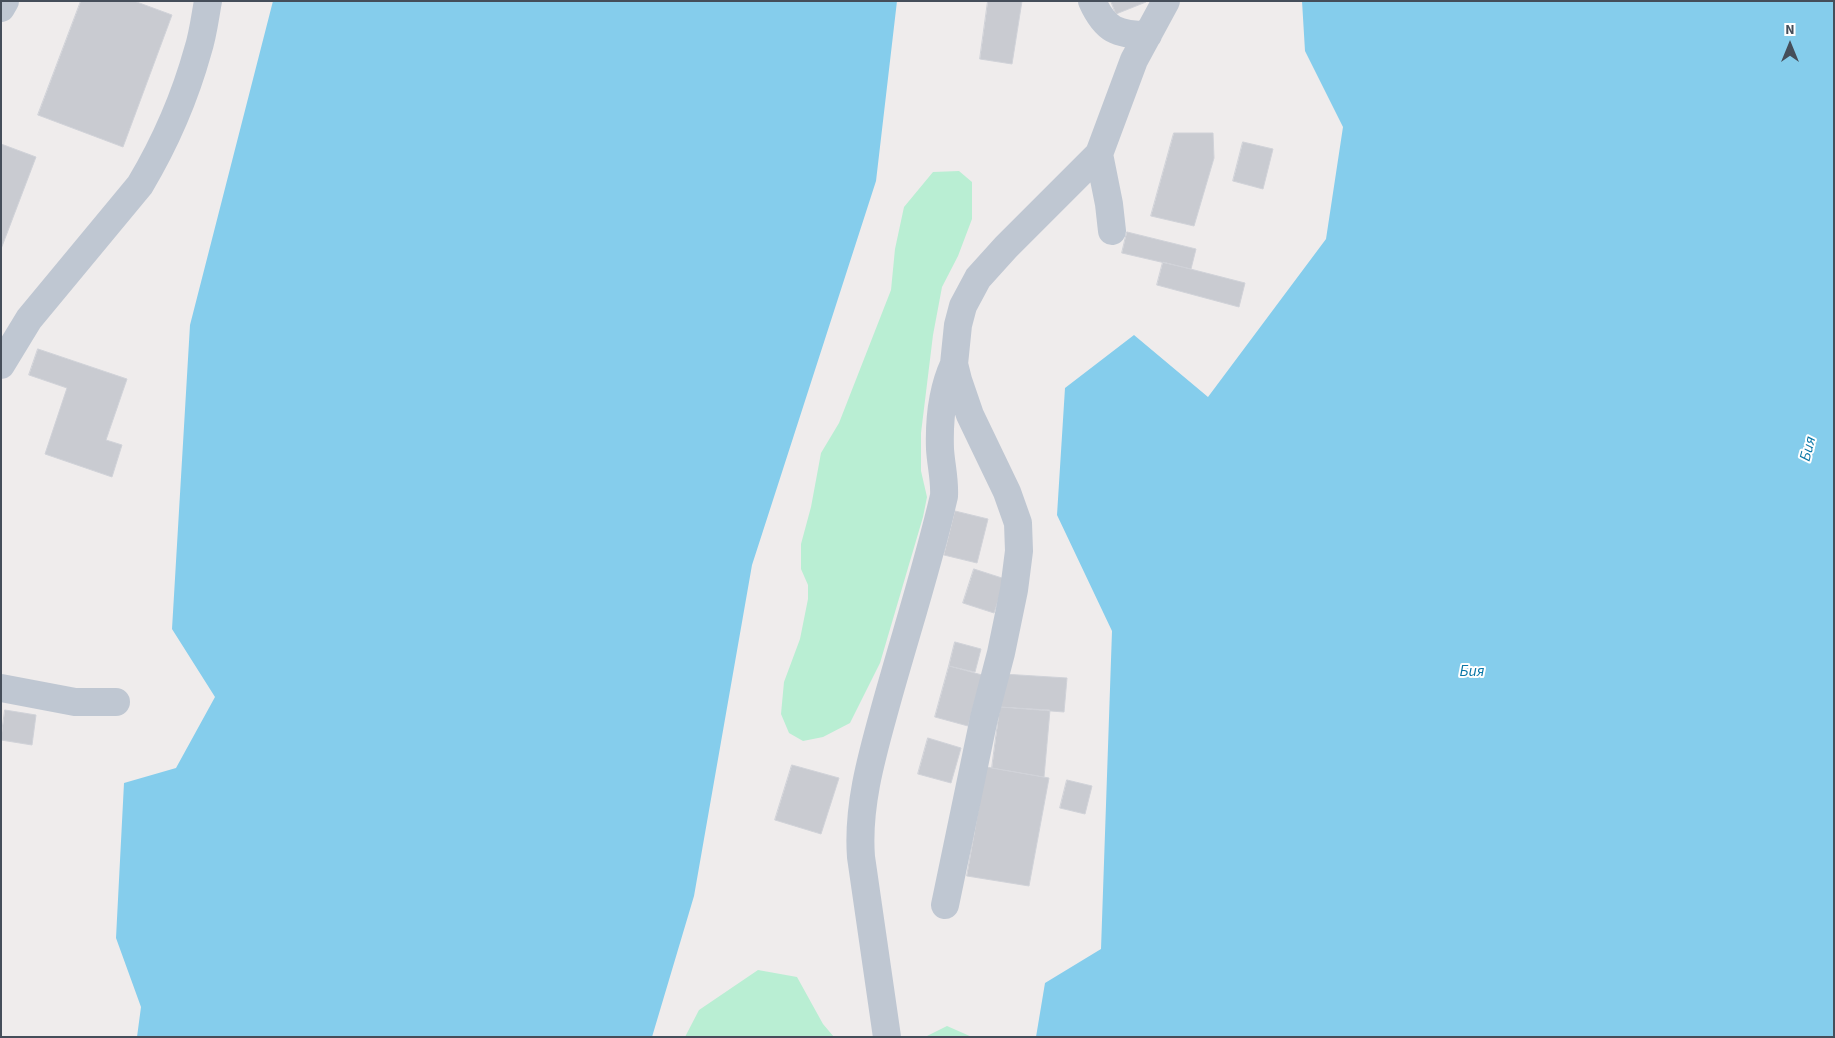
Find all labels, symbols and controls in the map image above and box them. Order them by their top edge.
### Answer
north arrow [1765,20,1815,70]
text: N [1785,20,1795,40]
water label: Бия [1796,434,1822,464]
water label: Бия [1460,662,1484,682]

